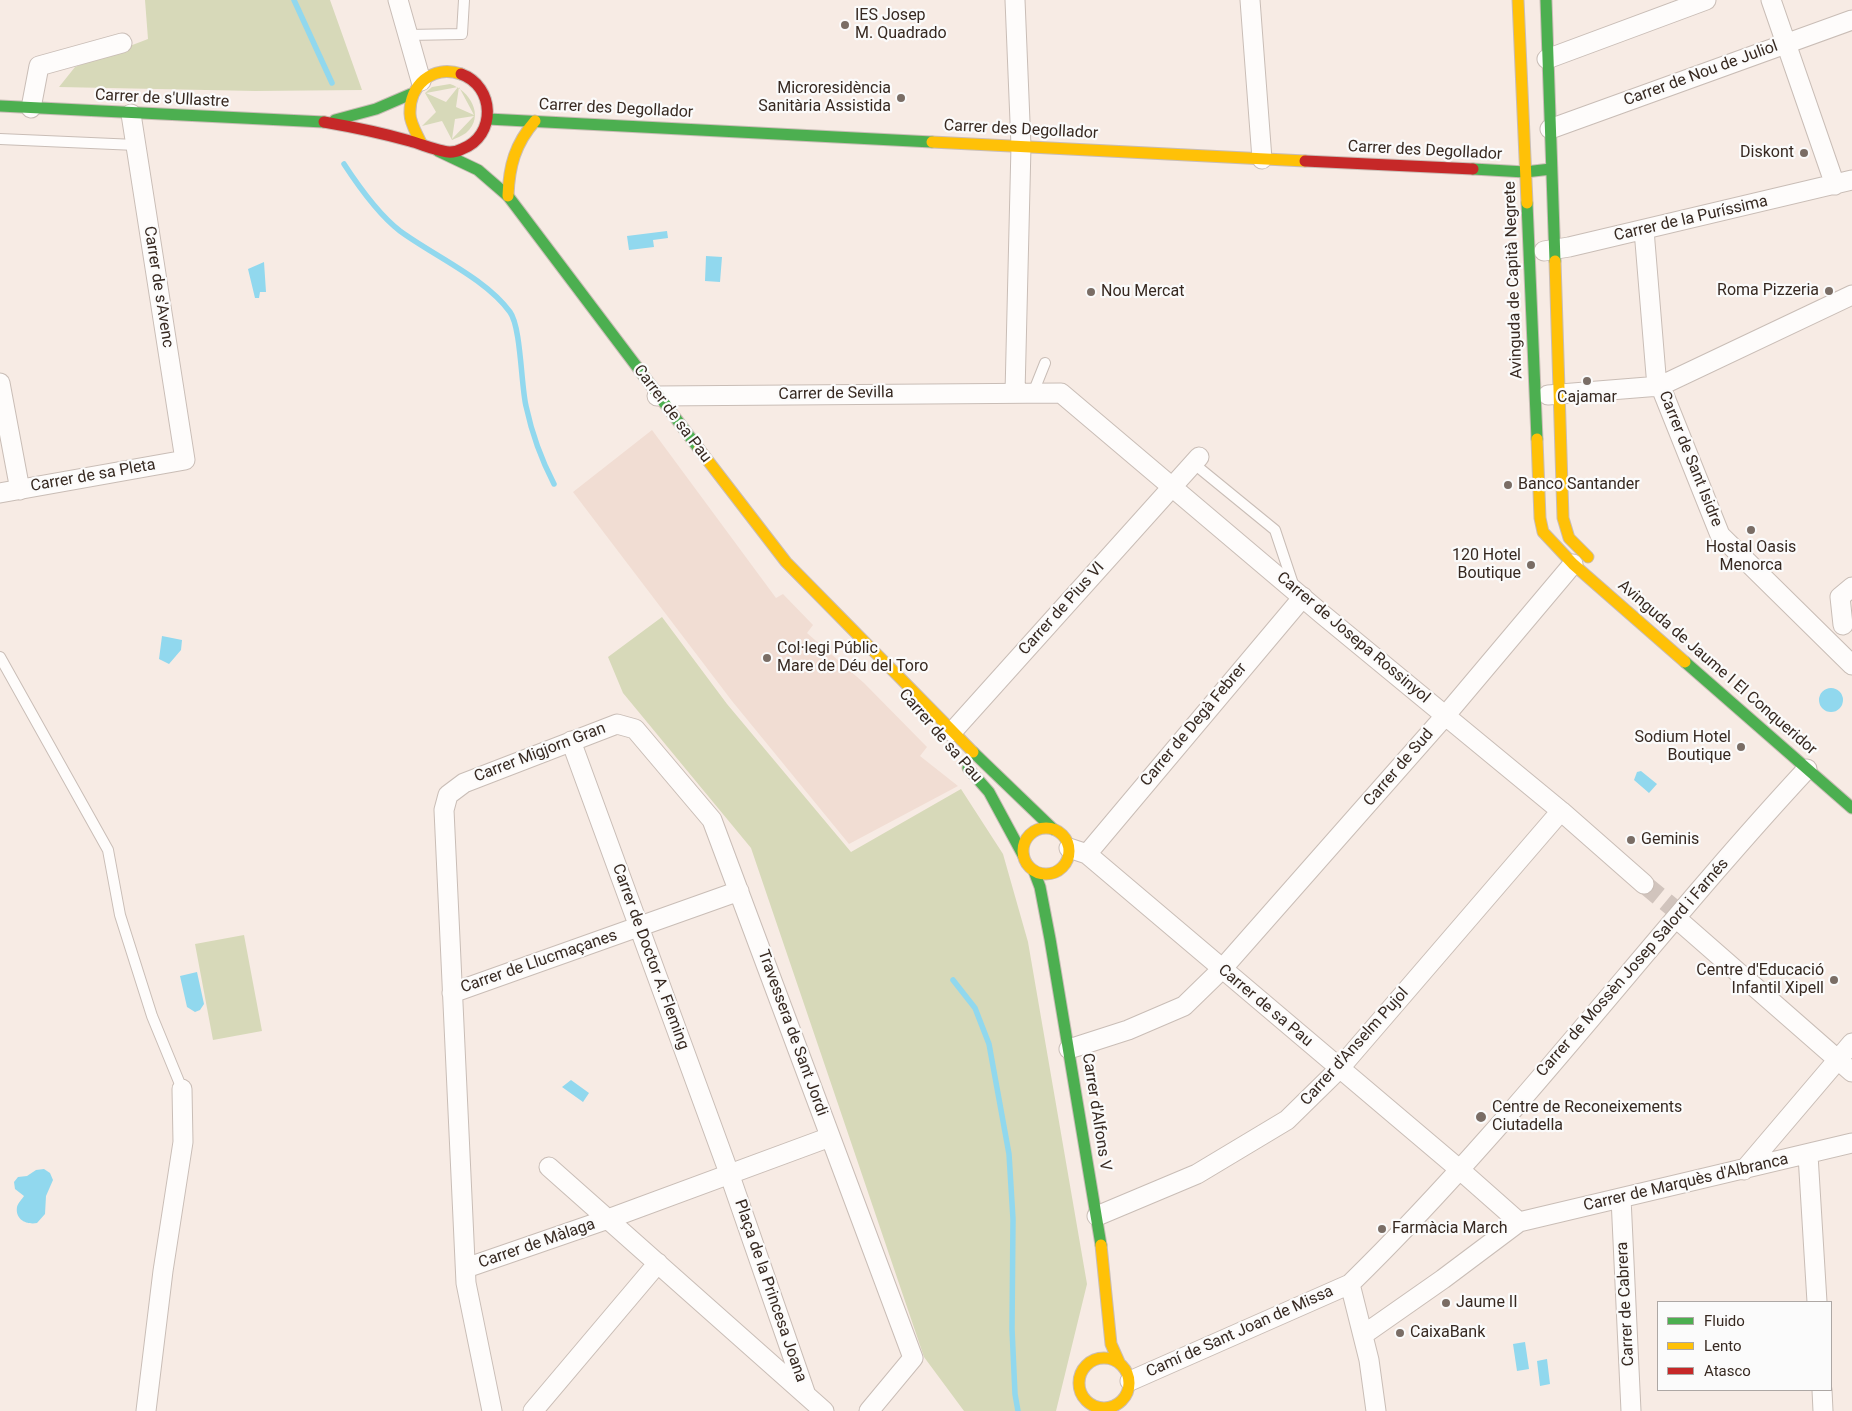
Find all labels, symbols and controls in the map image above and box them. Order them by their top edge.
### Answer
place label: IES Josep M. Quadrado [855,6,947,44]
marker: IES Josep M. Quadrado [839,19,851,31]
street label: Carrer de Nou de Juliol [1621,37,1781,111]
place label: Microresidència Sanitària Assistida [758,79,891,117]
street label: Carrer de s'Ullastre [94,86,230,112]
marker: Microresidència Sanitària Assistida [895,92,907,104]
street label: Carrer des Degollador [538,95,694,123]
street label: Carrer des Degollador [943,116,1099,144]
street label: Carrer des Degollador [1347,137,1503,165]
place label: Diskont [1740,143,1794,163]
marker: Diskont [1798,147,1810,159]
street label: Avinguda de Capità Negrete [1501,181,1527,379]
street label: Carrer de la Puríssima [1612,192,1770,246]
street label: Carrer de s'Avenc [139,225,177,349]
place label: Roma Pizzeria [1717,281,1819,301]
place label: Nou Mercat [1101,282,1184,302]
marker: Roma Pizzeria [1823,285,1835,297]
marker: Nou Mercat [1085,286,1097,298]
street label: Carrer de sa Pau [629,361,715,467]
marker: Cajamar [1581,375,1593,387]
street label: Carrer de Sevilla [778,383,894,405]
place label: Cajamar [1557,388,1617,408]
street label: Carrer de Sant Isidre [1654,388,1726,530]
street label: Carrer de sa Pleta [29,456,157,496]
place label: Banco Santander [1518,475,1640,495]
marker: Banco Santander [1502,479,1514,491]
marker: Hostal Oasis Menorca [1745,524,1757,536]
place label: Hostal Oasis Menorca [1706,538,1796,576]
place label: 120 Hotel Boutique [1452,546,1521,584]
street label: Carrer de Pius VI [1015,558,1109,660]
marker: 120 Hotel Boutique [1525,559,1537,571]
street label: Carrer de Josepa Rossinyol [1272,568,1434,708]
street label: Avinguda de Jaume I El Conqueridor [1614,576,1820,760]
place label: Col·legi Públic Mare de Déu del Toro [777,639,928,677]
marker: Col·legi Públic Mare de Déu del Toro [761,652,773,664]
street label: Carrer de Degà Febrer [1137,659,1251,791]
street label: Carrer de sa Pau [894,685,986,787]
street label: Carrer Migjorn Gran [472,719,608,787]
street label: Carrer de Sud [1360,725,1438,811]
place label: Sodium Hotel Boutique [1634,728,1731,766]
marker: Sodium Hotel Boutique [1735,741,1747,753]
place label: Geminis [1641,830,1699,850]
marker: Geminis [1625,834,1637,846]
street label: Carrer de Mossèn Josep Salord i Farnés [1533,855,1733,1081]
street label: Carrer de Doctor A. Fleming [607,861,693,1053]
street label: Carrer de Llucmaçanes [458,926,620,998]
street label: Travessera de Sant Jordi [753,947,831,1119]
street label: Carrer de sa Pau [1214,961,1316,1051]
place label: Centre d'Educació Infantil Xipell [1696,961,1824,999]
marker: Centre d'Educació Infantil Xipell [1828,974,1840,986]
street label: Carrer d'Anselm Pujol [1297,984,1413,1110]
street label: Carrer d'Alfons V [1077,1052,1115,1172]
place label: Centre de Reconeixements Ciutadella [1492,1098,1682,1136]
marker: Centre de Reconeixements Ciutadella [1474,1110,1488,1124]
street label: Carrer de Marquès d'Albranca [1582,1150,1790,1216]
street label: Plaça de la Princesa Joana [730,1197,810,1385]
street label: Carrer de Màlaga [476,1215,598,1273]
place label: Farmàcia March [1392,1219,1508,1239]
marker: Farmàcia March [1376,1223,1388,1235]
street label: Carrer de Cabrera [1613,1241,1639,1367]
street label: Camí de Sant Joan de Missa [1143,1282,1337,1382]
place label: Jaume II [1456,1293,1518,1313]
marker: Jaume II [1440,1297,1452,1309]
legend [1657,1301,1832,1391]
text: Fluido [1704,1312,1745,1330]
place label: CaixaBank [1410,1323,1485,1343]
marker: CaixaBank [1394,1327,1406,1339]
text: Lento [1704,1337,1742,1355]
text: Atasco [1704,1362,1751,1380]

